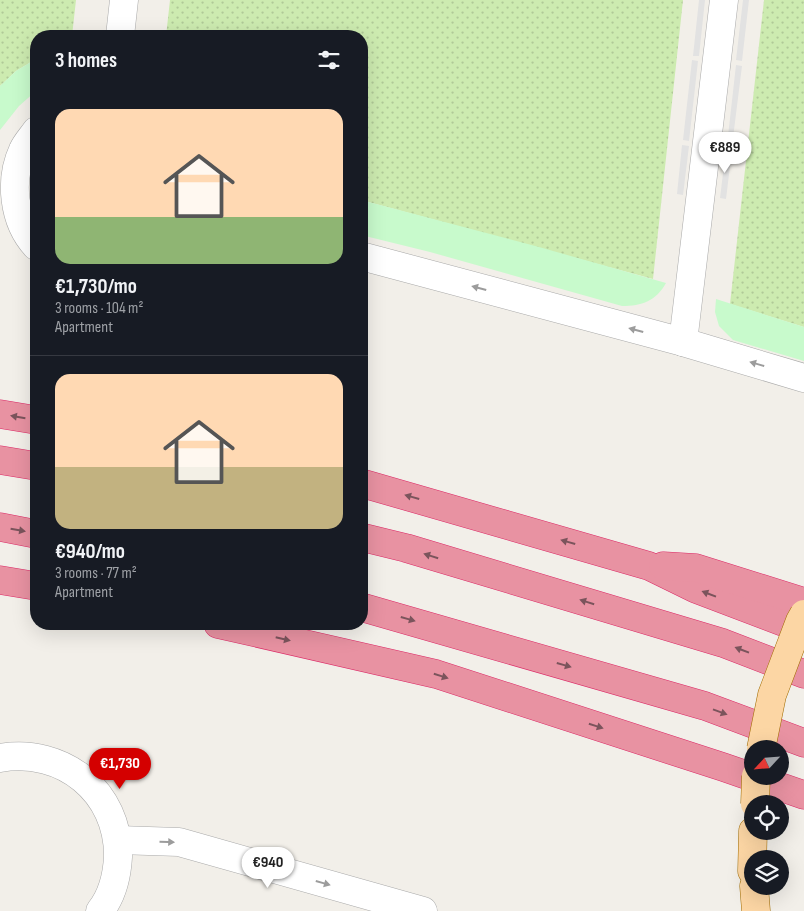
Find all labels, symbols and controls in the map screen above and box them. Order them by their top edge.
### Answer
icon: filters [315,46,343,74]
text: 3 homes [55,48,117,73]
pin: €889 [695,132,755,174]
text: €889 [710,138,740,157]
icon: home [154,141,244,231]
text: €1,730/mo [55,274,137,299]
one-way arrow [472,283,487,291]
text: 3 rooms · 104 m² [55,299,143,318]
text: Apartment [55,318,113,337]
one-way arrow [629,325,644,333]
one-way arrow [750,359,765,367]
icon: home [154,407,244,497]
one-way arrow [10,413,26,421]
one-way arrow [405,493,420,501]
one-way arrow [11,527,27,535]
one-way arrow [561,538,576,546]
text: €940/mo [55,539,125,564]
one-way arrow [424,551,439,559]
text: 3 rooms · 77 m² [55,564,137,583]
text: Apartment [55,583,113,602]
one-way arrow [702,590,717,597]
one-way arrow [579,598,594,606]
one-way arrow [401,616,416,624]
one-way arrow [275,635,290,643]
one-way arrow [734,646,749,654]
one-way arrow [557,662,572,670]
one-way arrow [434,672,449,680]
one-way arrow [713,708,728,716]
one-way arrow [588,722,603,730]
north arrow [744,740,789,785]
map controls [744,740,789,895]
pin: €1,730 [79,748,161,790]
text: €1,730 [100,754,140,773]
button: locate [744,795,789,840]
one-way arrow [159,838,175,846]
pin: €940 [238,846,298,889]
button: layers [744,850,789,895]
text: €940 [253,853,283,872]
one-way arrow [316,879,331,887]

